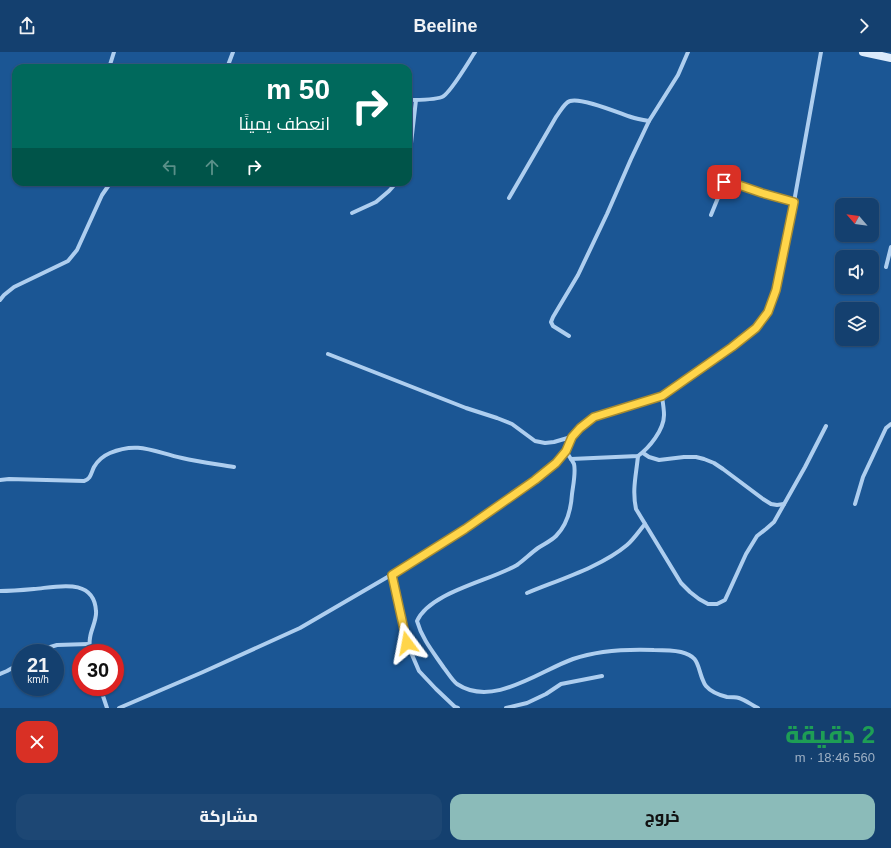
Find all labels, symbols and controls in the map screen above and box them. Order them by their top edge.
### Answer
icon: share [16,15,38,37]
icon: forward [853,15,875,37]
text: Beeline [413,16,478,36]
text: 50 m [266,74,330,105]
icon: right [344,80,396,132]
text: انعطف يمينًا [239,114,330,134]
icon: left [159,156,181,178]
icon: ahead [201,156,223,178]
icon: right [243,156,265,178]
pin [707,165,741,199]
icon: arrive [713,171,735,193]
north arrow [835,198,879,242]
map controls [835,198,879,346]
button: sound [835,250,879,294]
button: layers [835,302,879,346]
position arrow [386,622,428,664]
speed limit sign: 30 [72,644,124,696]
text: 21 [27,654,49,676]
text: km/h [27,674,49,685]
button: close [16,721,58,763]
text: 2 دقيقة [785,721,875,748]
text: 560 m · 18:46 [795,750,875,765]
button: مشاركة [16,794,442,840]
button: خروج [450,794,875,840]

